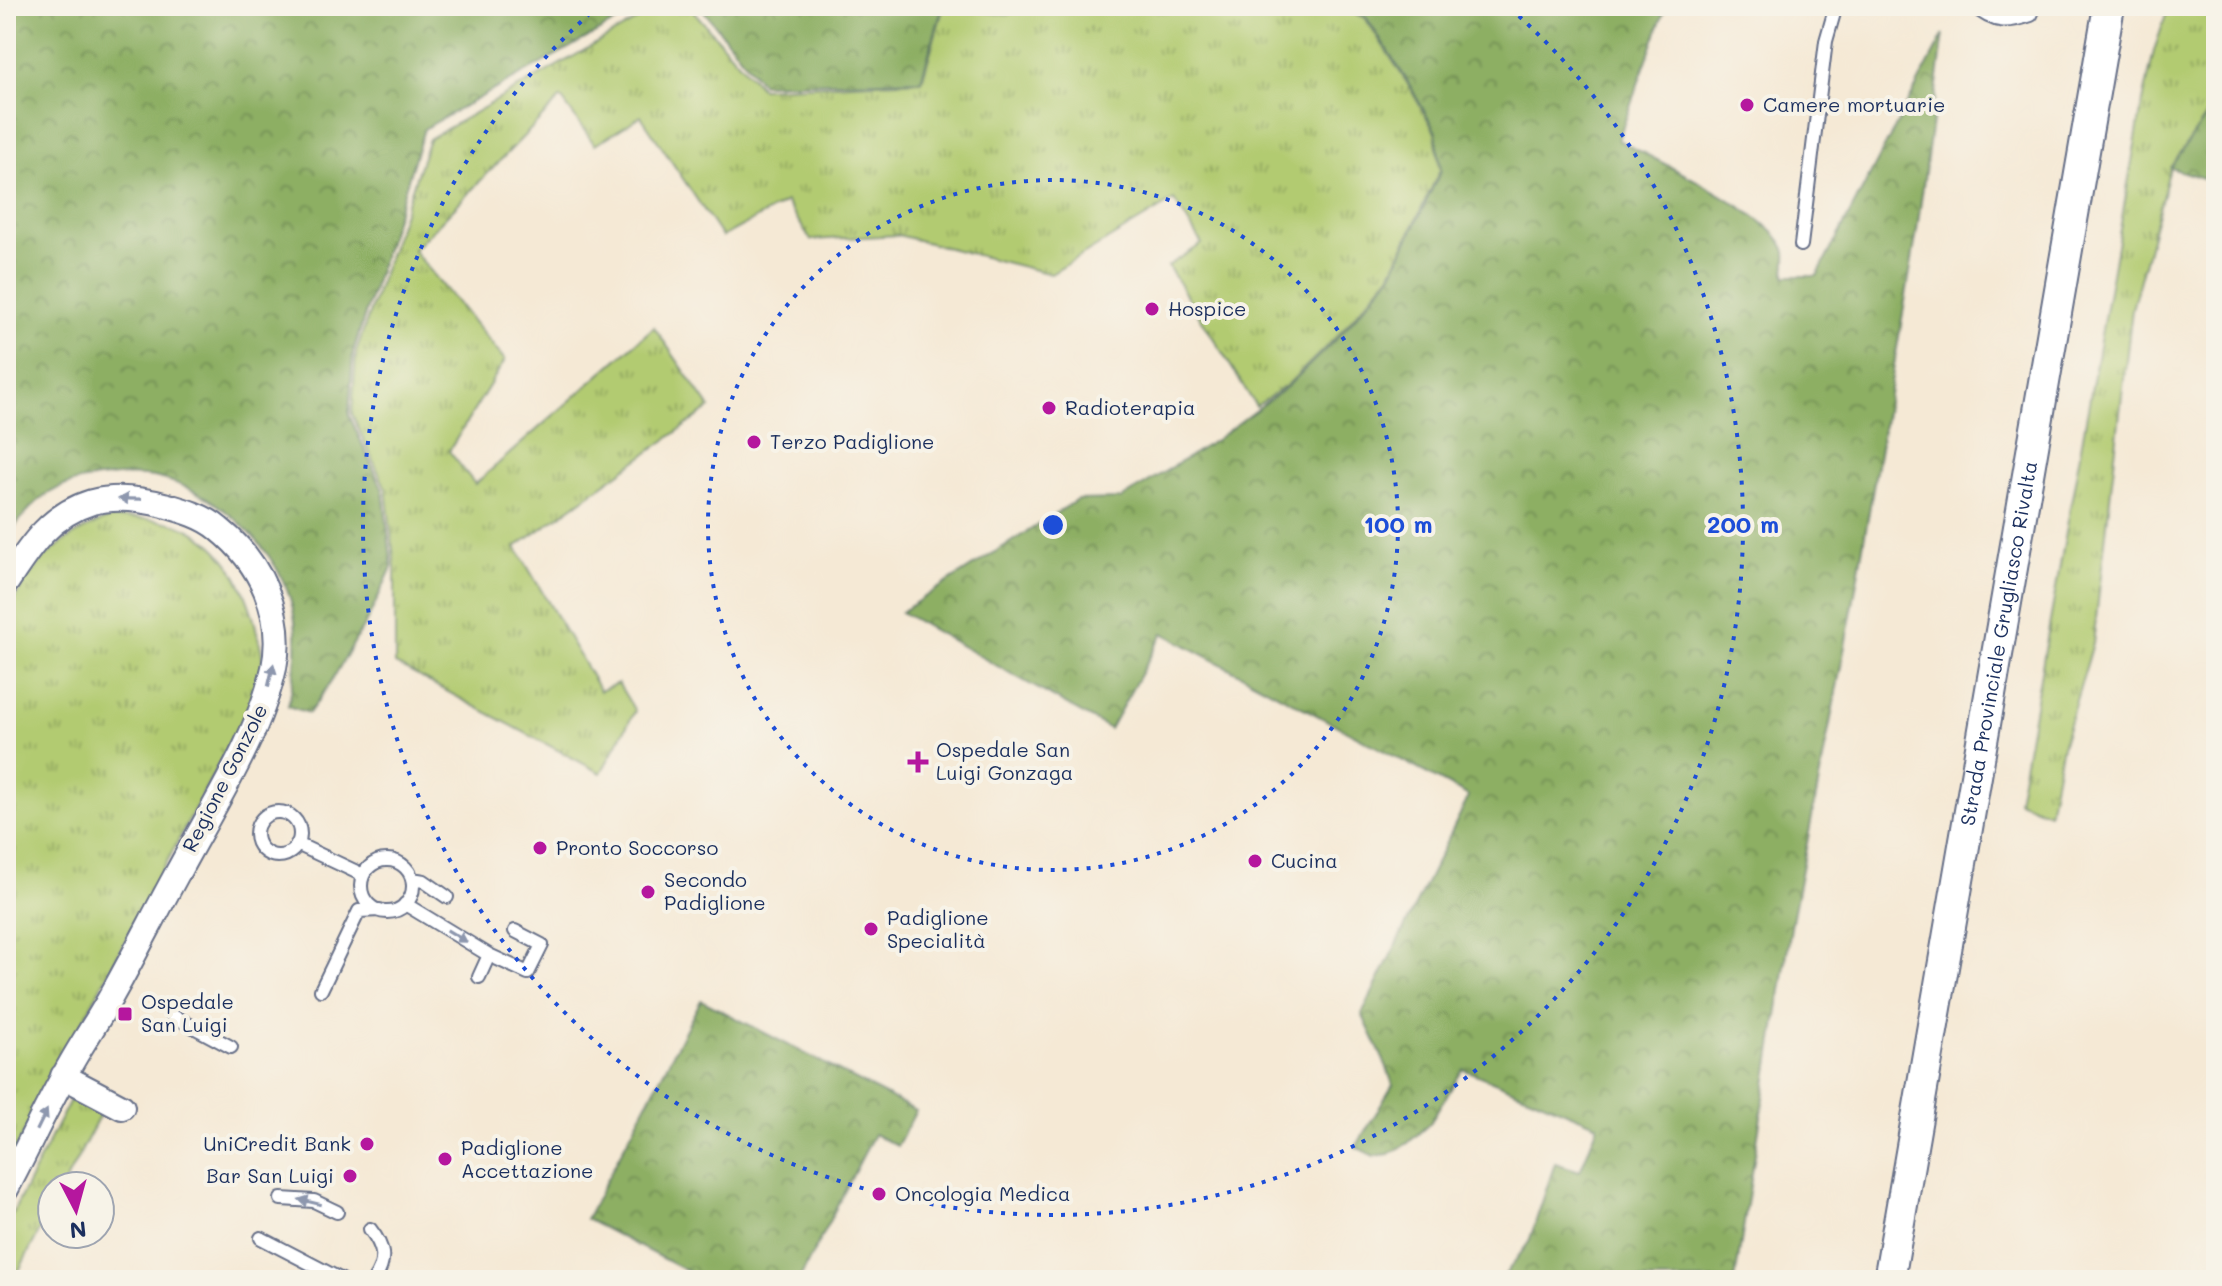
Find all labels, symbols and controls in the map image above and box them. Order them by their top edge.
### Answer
place label: Camere mortuarie [1763,91,1945,117]
marker: Camere mortuarie [1738,96,1756,114]
place label: Hospice [1168,295,1246,321]
marker: Hospice [1143,300,1161,318]
place label: Radioterapia [1065,394,1196,420]
marker: Radioterapia [1040,399,1058,417]
place label: Terzo Padiglione [770,428,934,454]
marker: Terzo Padiglione [745,433,763,451]
street label: Strada Provinciale Grugliasco Rivalta [1954,459,2042,828]
one-way arrow [117,493,142,505]
text: 100 m [1363,508,1433,539]
text: 200 m [1707,508,1779,539]
centre of rings [1039,511,1067,539]
one-way arrow [266,662,278,687]
street label: Regione Gonzole [176,699,273,856]
place label: Ospedale San Luigi Gonzaga [936,736,1073,785]
marker: Ospedale San Luigi Gonzaga [907,751,929,773]
place label: Pronto Soccorso [556,834,719,860]
marker: Pronto Soccorso [531,839,549,857]
place label: Cucina [1271,847,1338,873]
marker: Cucina [1246,852,1264,870]
place label: Secondo Padiglione [664,866,766,915]
marker: Secondo Padiglione [639,883,657,901]
place label: Padiglione Specialità [887,904,989,953]
marker: Padiglione Specialità [862,920,880,938]
one-way arrow [446,928,468,942]
place label: Ospedale San Luigi [141,988,234,1037]
marker: Ospedale San Luigi [116,1005,134,1023]
one-way arrow [35,1108,49,1131]
place label: UniCredit Bank [203,1130,351,1156]
place label: Padiglione Accettazione [461,1134,593,1183]
marker: UniCredit Bank [358,1135,376,1153]
marker: Padiglione Accettazione [436,1150,454,1168]
place label: Bar San Luigi [206,1162,334,1188]
marker: Bar San Luigi [341,1167,359,1185]
north arrow [36,1170,116,1250]
place label: Oncologia Medica [895,1180,1070,1206]
marker: Oncologia Medica [870,1185,888,1203]
one-way arrow [297,1195,322,1208]
text: N [68,1215,88,1246]

